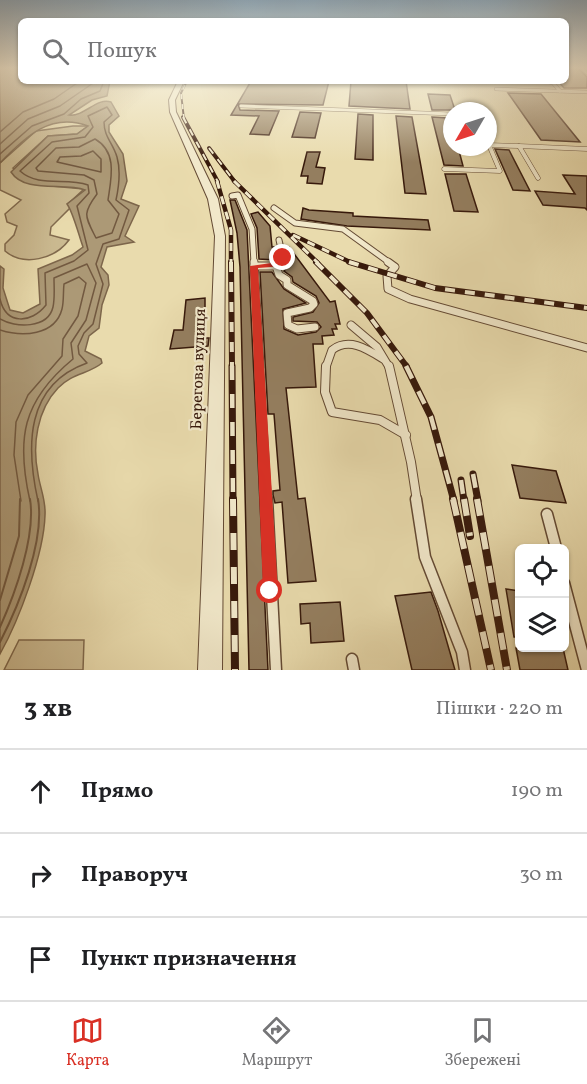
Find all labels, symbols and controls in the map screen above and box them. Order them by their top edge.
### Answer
search box [18,18,569,84]
icon: search [39,35,72,68]
text: Пошук [87,36,157,67]
north arrow [443,102,497,156]
route end [269,244,295,270]
street label: Берегова вулиця [186,308,212,430]
map controls [515,544,569,652]
button: locate [515,544,569,598]
route start [256,577,282,603]
button: layers [515,598,569,652]
text: 3 хв [24,691,72,727]
text: Пішки · 220 m [436,695,563,723]
icon: ahead [24,775,57,808]
text: Прямо [81,776,153,807]
text: 190 m [511,777,563,805]
icon: right [24,859,57,892]
text: Праворуч [81,860,188,891]
text: 30 m [519,861,563,889]
icon: arrive [24,943,57,976]
text: Пункт призначення [81,944,297,975]
tab: Карта [66,1014,109,1072]
tab: Маршрут [242,1014,312,1072]
tab: Збережені [444,1014,521,1072]

